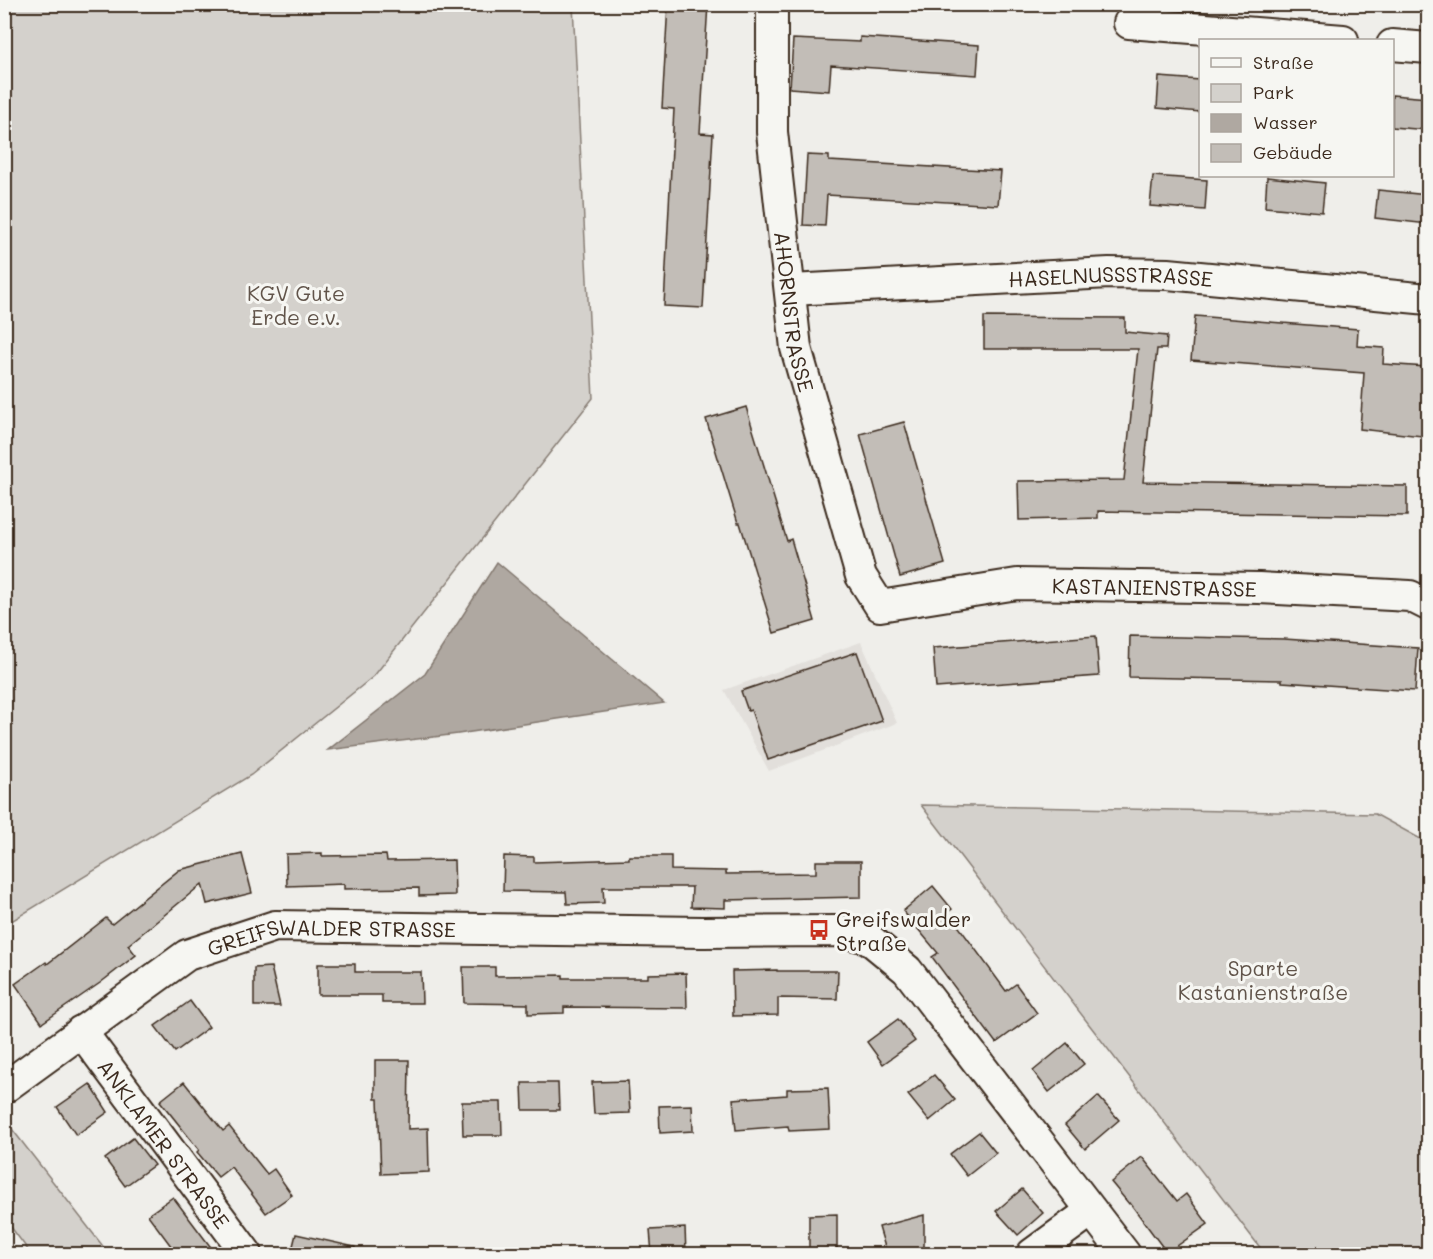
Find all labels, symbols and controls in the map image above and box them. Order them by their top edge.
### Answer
legend [1199,39,1394,177]
text: Straße [1253,50,1314,74]
text: Park [1253,80,1294,104]
text: Wasser [1253,110,1318,134]
text: Gebäude [1253,140,1333,164]
street label: AHORNSTRASSE [770,230,821,395]
street label: HASELNUSSSTRASSE [1008,259,1214,292]
park label: KGV Gute Erde e.v. [247,279,345,330]
street label: KASTANIENSTRASSE [1052,571,1257,601]
place label: Greifswalder Straße [836,905,971,956]
street label: GREIFSWALDER STRASSE [204,912,456,961]
bus stop icon: Greifswalder Straße [807,918,831,942]
park label: Sparte Kastanienstraße [1178,954,1348,1005]
street label: ANKLAMER STRASSE [93,1053,237,1233]

